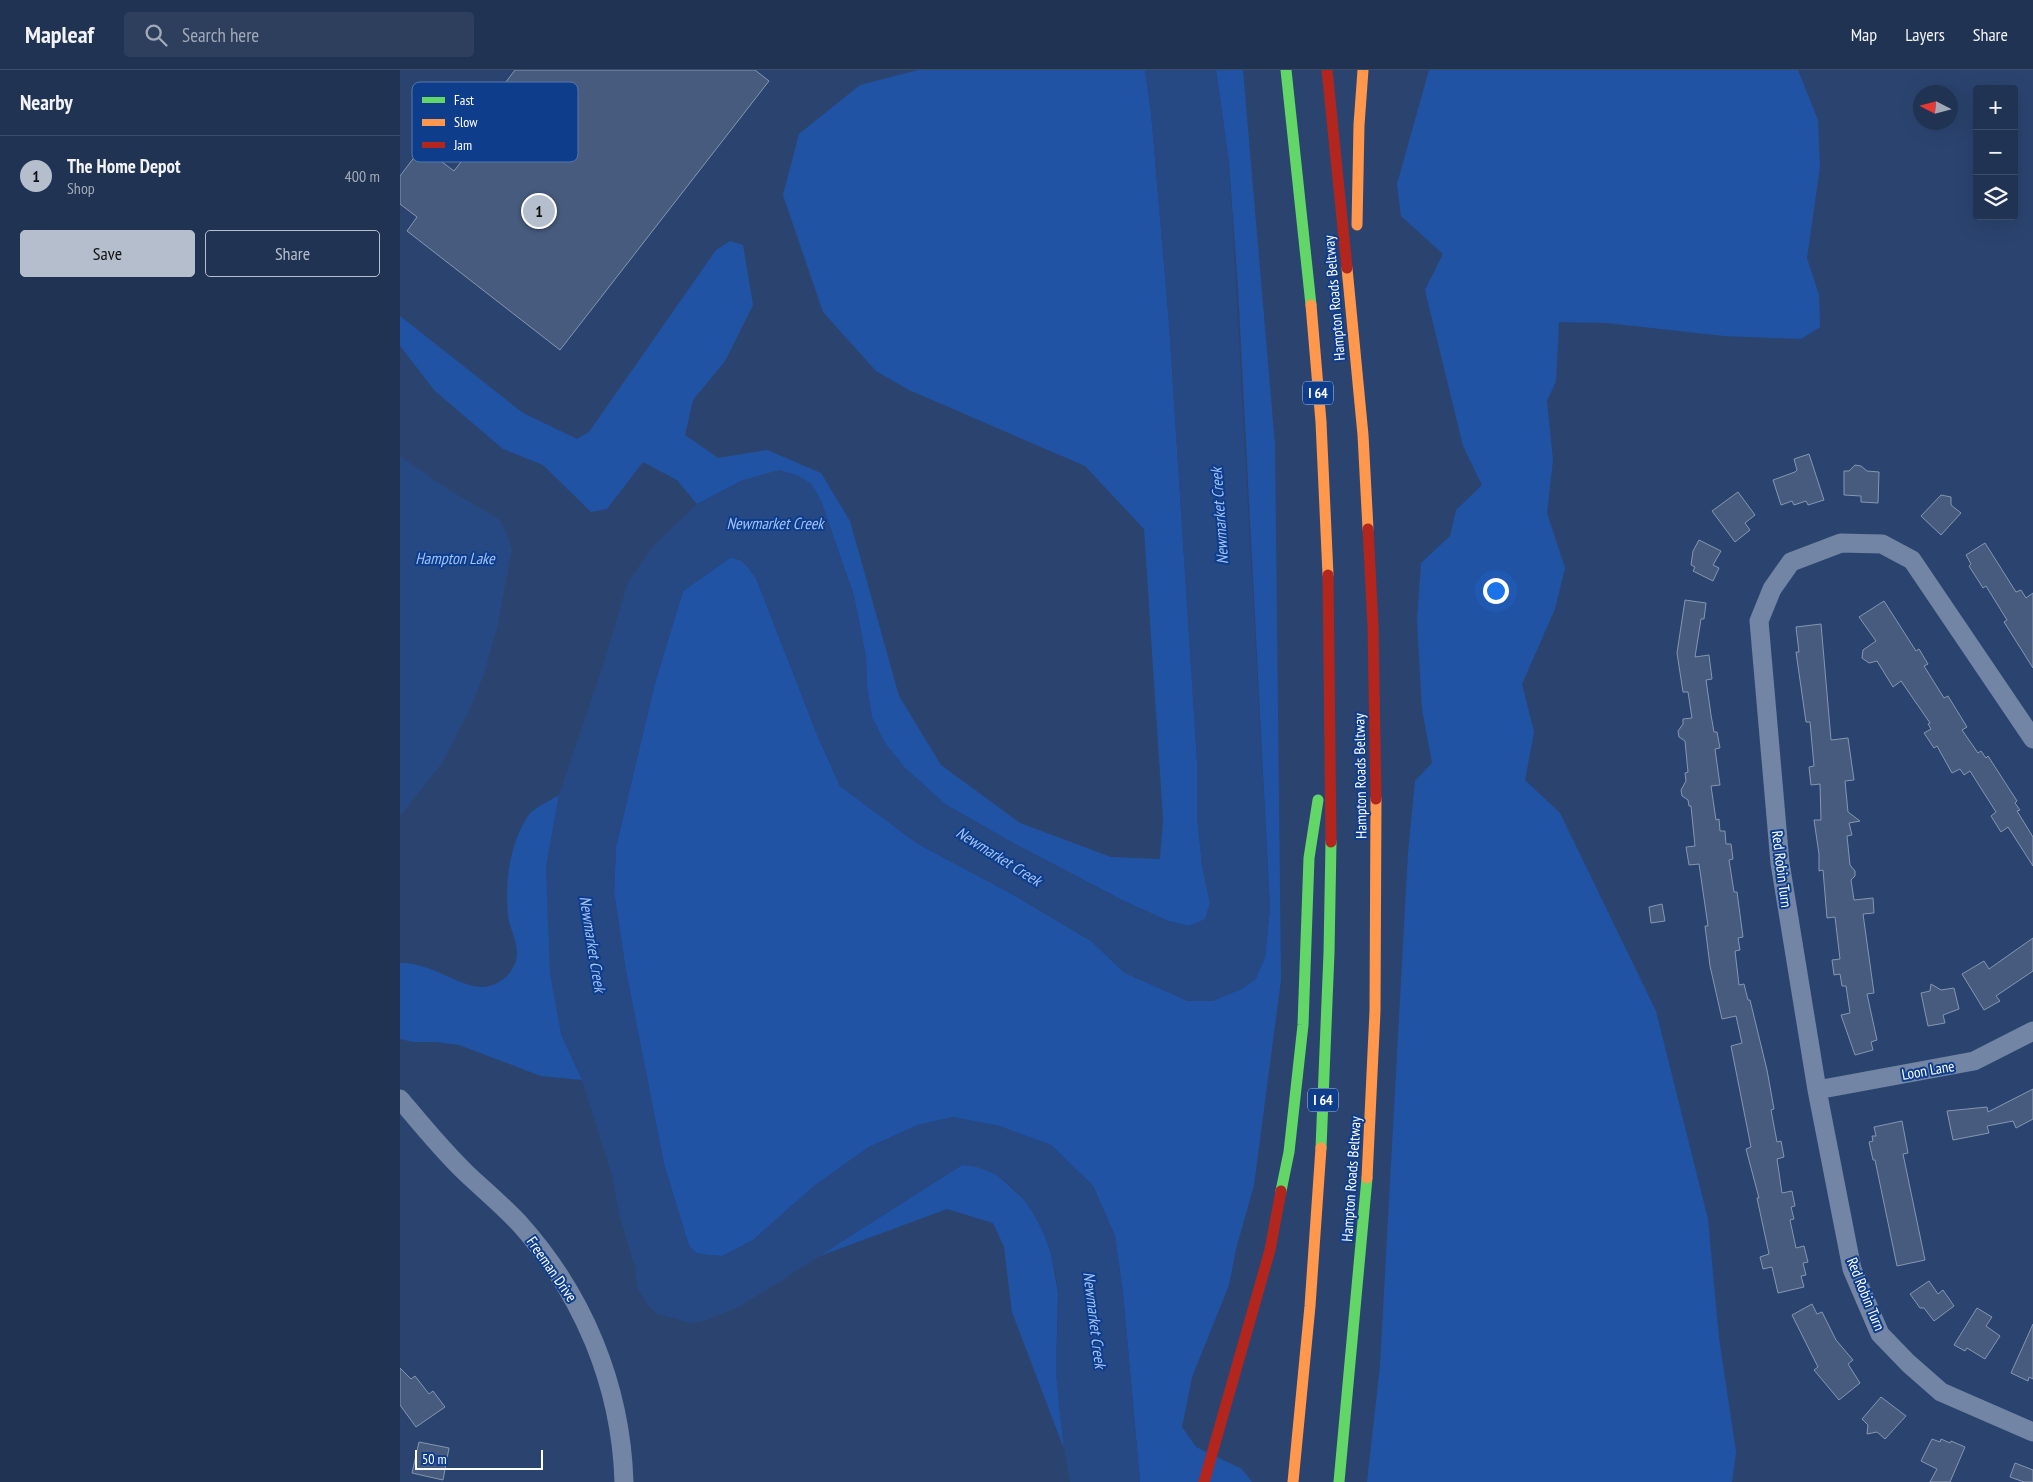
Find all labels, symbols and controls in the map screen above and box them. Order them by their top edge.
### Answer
search box [124,12,474,57]
text: Mapleaf [25,19,94,50]
icon: search [142,21,170,49]
text: Search here [182,23,259,47]
text: Map [1851,23,1877,46]
text: Layers [1905,23,1945,46]
text: Share [1973,23,2008,46]
legend [412,82,578,162]
north arrow [1913,85,1958,130]
map controls [1973,85,2018,220]
button: + [1973,85,2018,130]
text: Nearby [20,89,73,116]
text: Fast [454,91,474,109]
text: Slow [454,113,478,131]
button: − [1973,130,2018,175]
text: Jam [453,136,472,154]
text: The Home Depot [67,154,181,178]
text: 1 [32,166,40,186]
text: 400 m [345,166,380,186]
button: layers [1973,175,2018,220]
text: Shop [67,178,95,198]
pin: 1 [523,192,555,230]
button: Save [20,230,195,277]
button: Share [205,230,380,277]
street label: Hampton Roads Beltway [1319,234,1349,361]
road number: I 64 [1303,382,1333,404]
water label: Newmarket Creek [1206,465,1232,565]
water label: Newmarket Creek [727,513,825,533]
water label: Hampton Lake [415,548,496,568]
your location [1483,578,1509,604]
street label: Hampton Roads Beltway [1349,713,1371,839]
water label: Newmarket Creek [953,822,1047,891]
street label: Red Robin Turn [1768,829,1796,909]
water label: Newmarket Creek [576,895,611,995]
street label: Loon Lane [1900,1056,1956,1084]
road number: I 64 [1308,1088,1338,1112]
street label: Hampton Roads Beltway [1337,1115,1365,1242]
street label: Freeman Drive [523,1233,581,1305]
street label: Red Robin Turn [1843,1255,1889,1333]
water label: Newmarket Creek [1079,1271,1111,1371]
scale bar [415,1447,542,1470]
text: 50 m [422,1450,447,1468]

